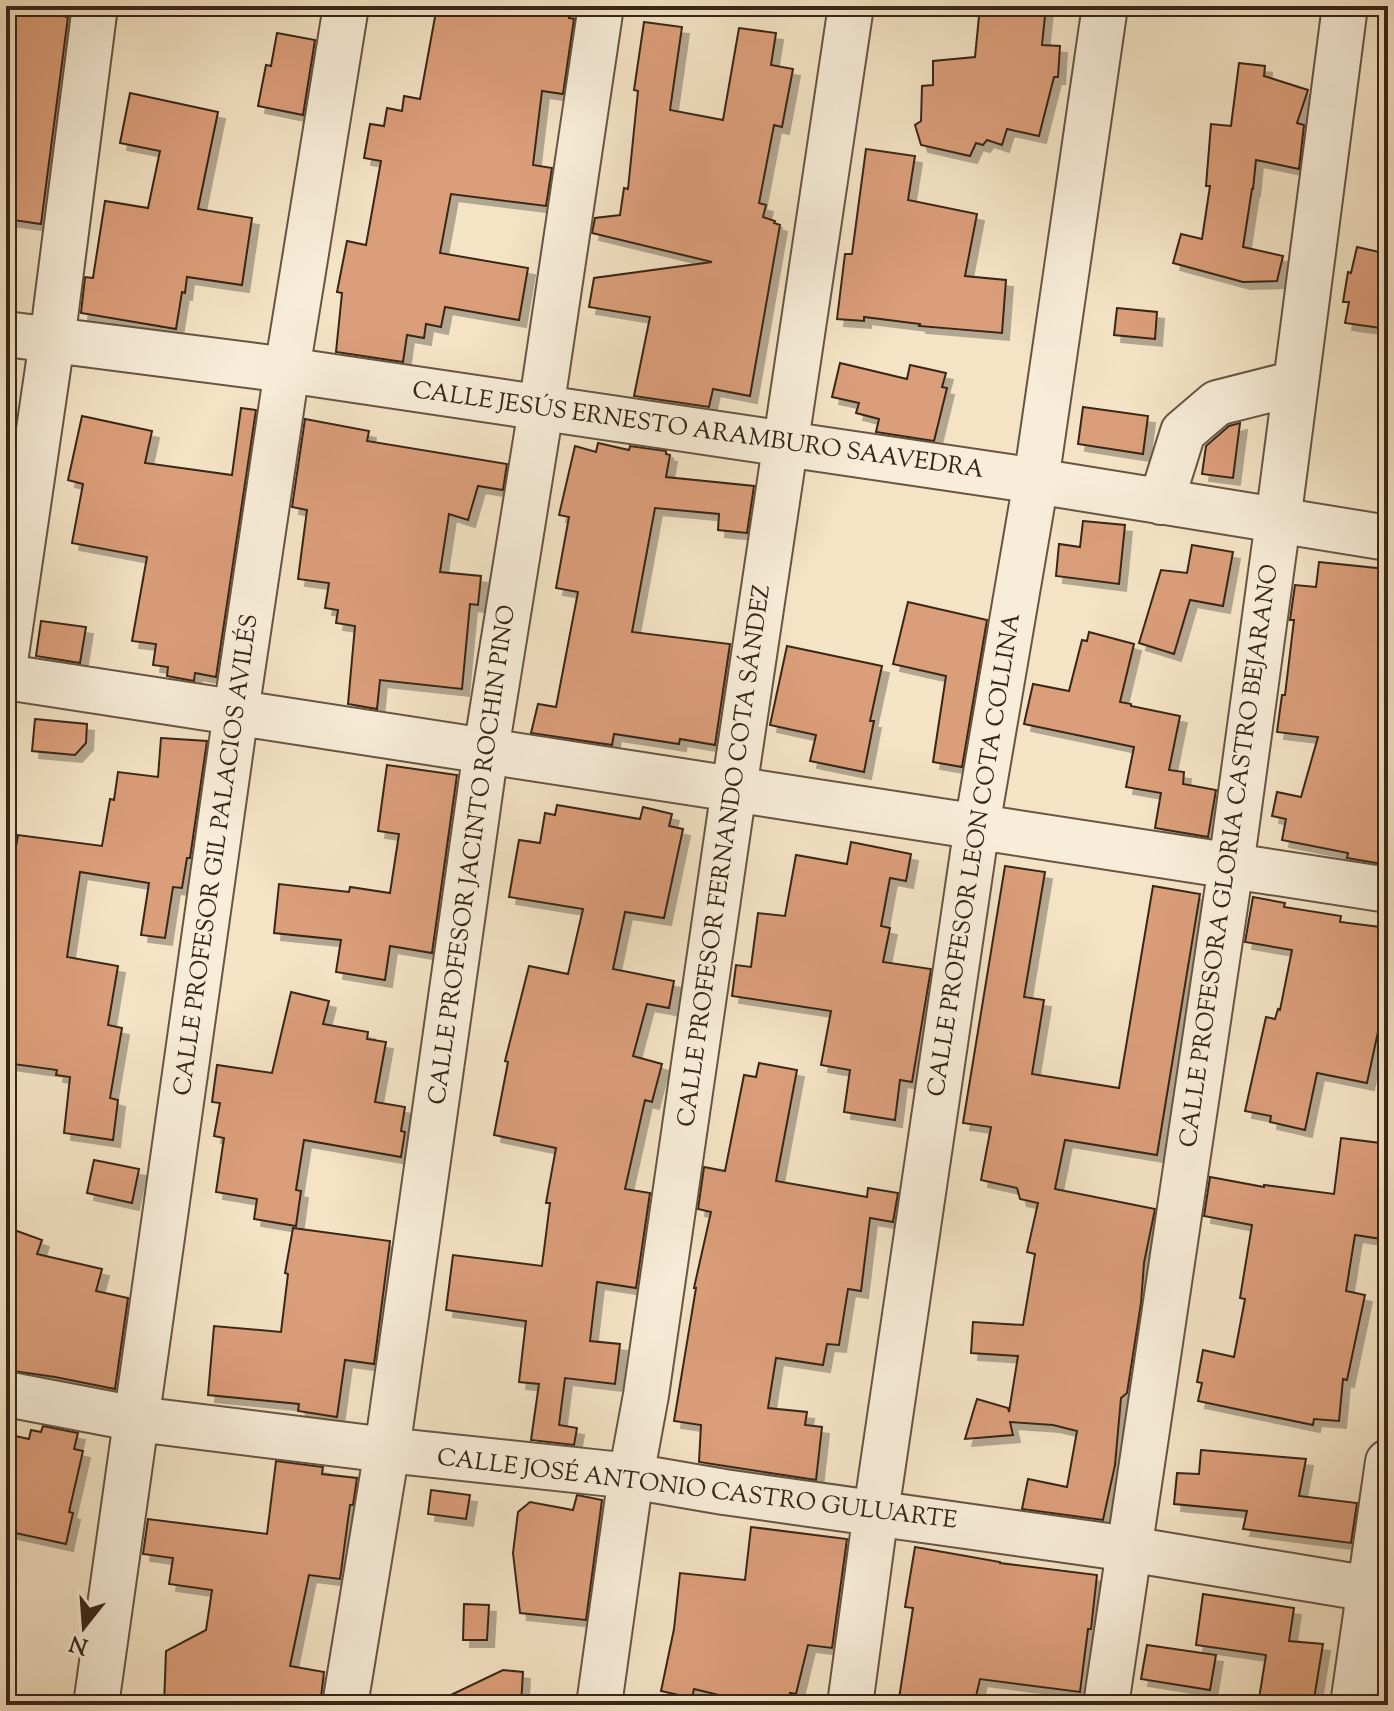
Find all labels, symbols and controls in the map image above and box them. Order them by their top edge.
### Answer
street label: CALLE JESÚS ERNESTO ARAMBURO SAAVEDRA [410,374,987,488]
street label: CALLE PROFESORA GLORIA CASTRO BEJARANO [1172,562,1288,1150]
street label: CALLE PROFESOR FERNANDO COTA SÁNDEZ [670,582,780,1129]
street label: CALLE PROFESOR JACINTO ROCHIN PINO [421,603,525,1107]
street label: CALLE PROFESOR LEON COTA COLLINA [920,610,1030,1099]
street label: CALLE PROFESOR GIL PALACIOS AVILÉS [166,612,268,1098]
street label: CALLE JOSÉ ANTONIO CASTRO GULUARTE [435,1441,959,1539]
north arrow [44,1587,124,1667]
text: N [66,1625,92,1661]

